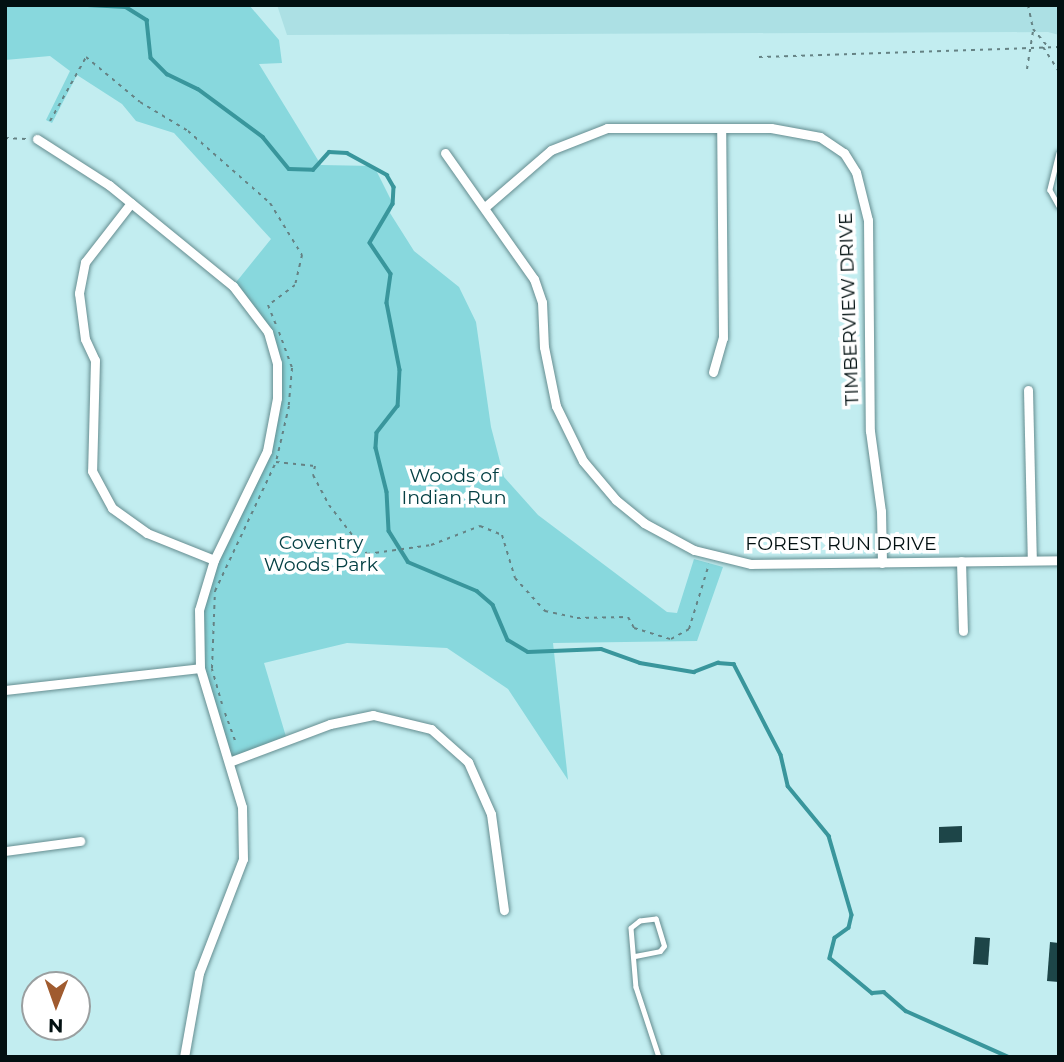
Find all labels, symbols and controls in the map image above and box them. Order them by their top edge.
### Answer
street label: TIMBERVIEW DRIVE [834,212,864,406]
park label: Woods of Indian Run [402,465,506,509]
park label: Coventry Woods Park [264,532,378,576]
street label: FOREST RUN DRIVE [745,533,937,555]
north arrow [21,971,91,1041]
text: N [48,1014,64,1037]

